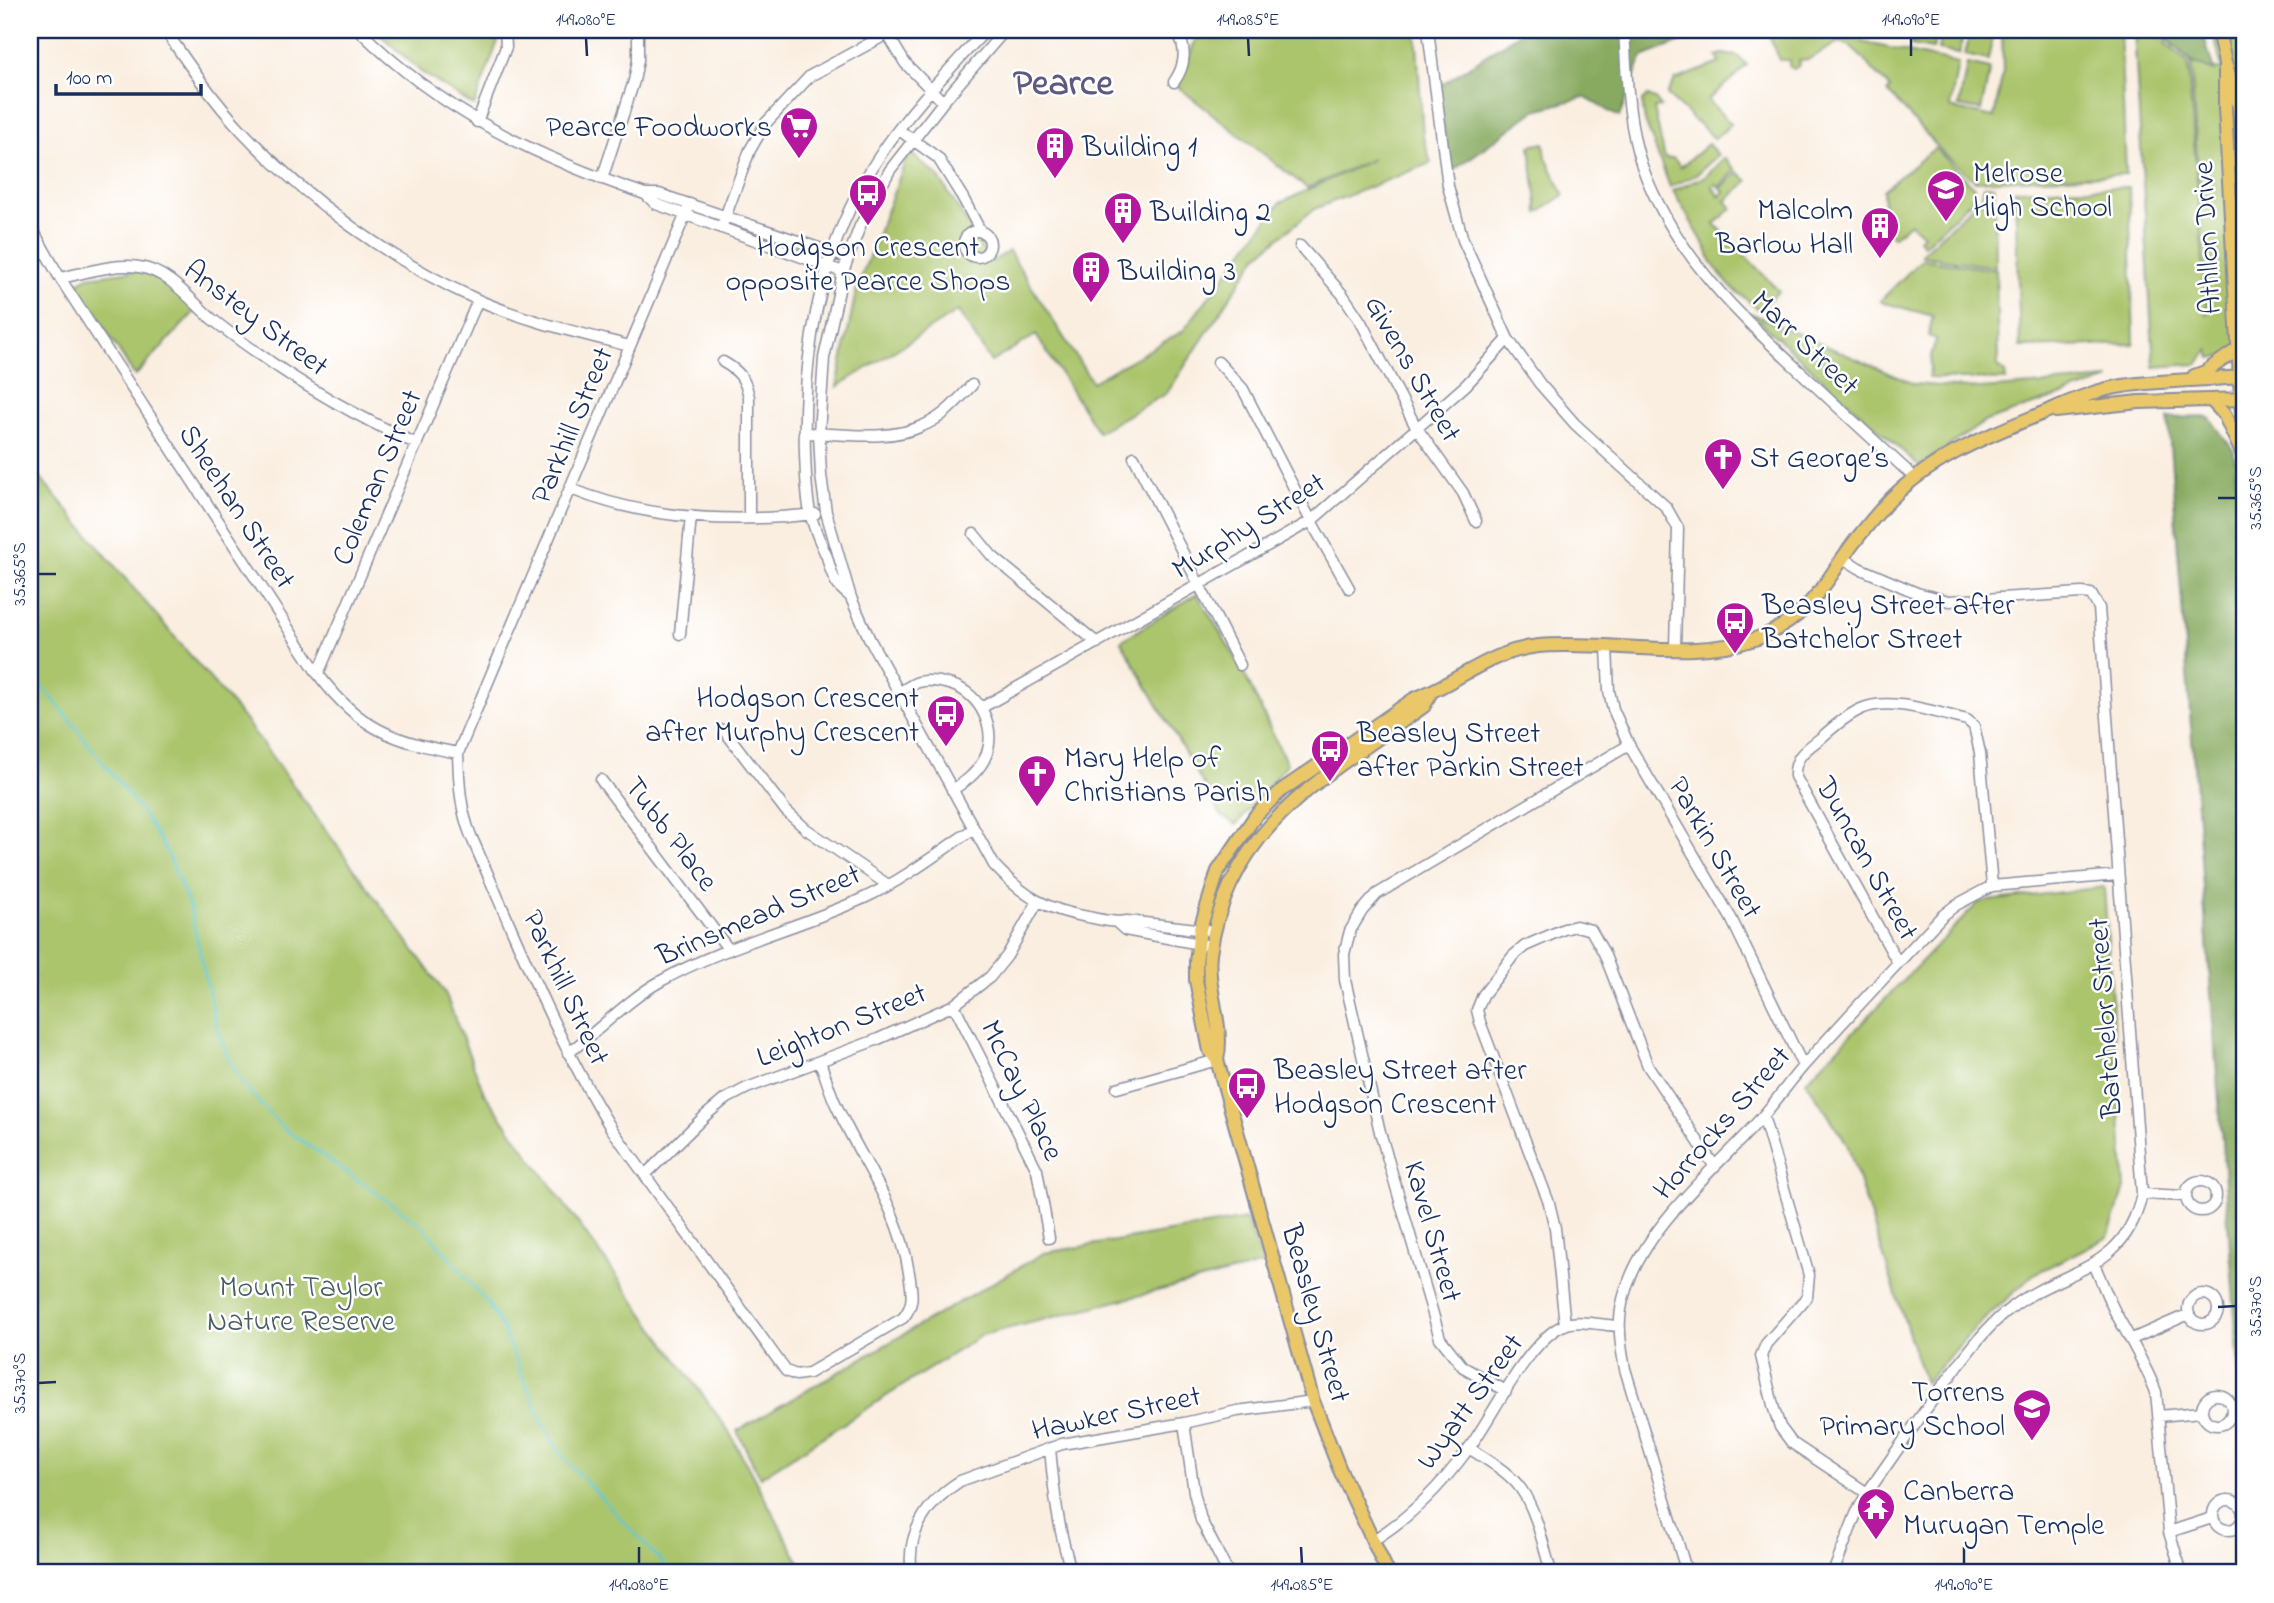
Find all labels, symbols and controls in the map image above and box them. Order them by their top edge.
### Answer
text: 149.080°E [556,8,616,34]
text: 149.085°E [1217,8,1279,34]
text: 149.090°E [1882,8,1941,34]
scale bar [56,52,201,96]
district label: Pearce [1013,58,1115,112]
text: 100 m [66,64,112,94]
supermarket icon: Pearce Foodworks [778,105,820,160]
place label: Pearce Foodworks [546,107,772,151]
building icon: Building 1 [1034,125,1076,180]
place label: Building 1 [1081,127,1197,171]
place label: Melrose High School [1973,153,2112,231]
street label: Athllon Drive [2183,160,2235,316]
school or university icon: Melrose High School [1925,168,1967,223]
bus stop icon: Hodgson Crescent opposite Pearce Shops [847,172,889,227]
building icon: Building 2 [1102,190,1144,245]
place label: Malcolm Barlow Hall [1715,190,1853,268]
place label: Building 2 [1149,192,1271,236]
building icon: Malcolm Barlow Hall [1859,205,1901,260]
place label: Hodgson Crescent opposite Pearce Shops [726,227,1011,305]
building icon: Building 3 [1070,249,1112,304]
street label: Anstey Street [173,250,337,389]
place label: Building 3 [1117,251,1236,295]
street label: Marr Street [1740,281,1868,407]
street label: Givens Street [1352,288,1471,451]
street label: Parkhill Street [521,341,627,512]
street label: Coleman Street [322,383,436,573]
street label: Sheehan Street [166,417,305,599]
church icon: St George’s [1702,436,1744,491]
place label: St George’s [1750,438,1889,482]
street label: Murphy Street [1164,463,1335,592]
text: 35.365°S [2244,466,2270,530]
text: 35.365°S [8,542,34,606]
place label: Beasley Street after Batchelor Street [1761,585,2015,663]
bus stop icon: Beasley Street after Batchelor Street [1714,600,1756,655]
place label: Hodgson Crescent after Murphy Crescent [645,678,919,756]
bus stop icon: Hodgson Crescent after Murphy Crescent [925,693,967,748]
place label: Beasley Street after Parkin Street [1356,713,1584,791]
bus stop icon: Beasley Street after Parkin Street [1309,728,1351,783]
place label: Mary Help of Christians Parish [1064,738,1270,816]
church icon: Mary Help of Christians Parish [1016,753,1058,808]
street label: Tubb Place [612,768,728,902]
street label: Parkin Street [1655,769,1772,928]
street label: Duncan Street [1802,769,1929,949]
street label: Brinsmead Street [649,854,868,980]
street label: Parkhill Street [509,903,620,1073]
street label: Batchelor Street [2078,916,2136,1120]
street label: Leighton Street [750,973,934,1081]
street label: McCay Place [967,1013,1074,1170]
street label: Horrocks Street [1644,1037,1803,1211]
place label: Beasley Street after Hodgson Crescent [1273,1050,1527,1128]
bus stop icon: Beasley Street after Hodgson Crescent [1226,1065,1268,1120]
street label: Kavel Street [1390,1156,1472,1307]
street label: Beasley Street [1267,1219,1361,1408]
park label: Mount Taylor Nature Reserve [207,1267,395,1345]
text: 35.370°S [2244,1276,2270,1336]
street label: Wyatt Street [1407,1325,1536,1480]
text: 35.370°S [8,1353,34,1413]
place label: Torrens Primary School [1820,1372,2005,1450]
street label: Hawker Street [1028,1376,1205,1454]
school or university icon: Torrens Primary School [2011,1387,2053,1442]
place label: Canberra Murugan Temple [1903,1471,2105,1549]
temple icon: Canberra Murugan Temple [1855,1486,1897,1541]
text: 149.080°E [609,1573,669,1599]
text: 149.085°E [1271,1573,1333,1599]
text: 149.090°E [1935,1573,1994,1599]

